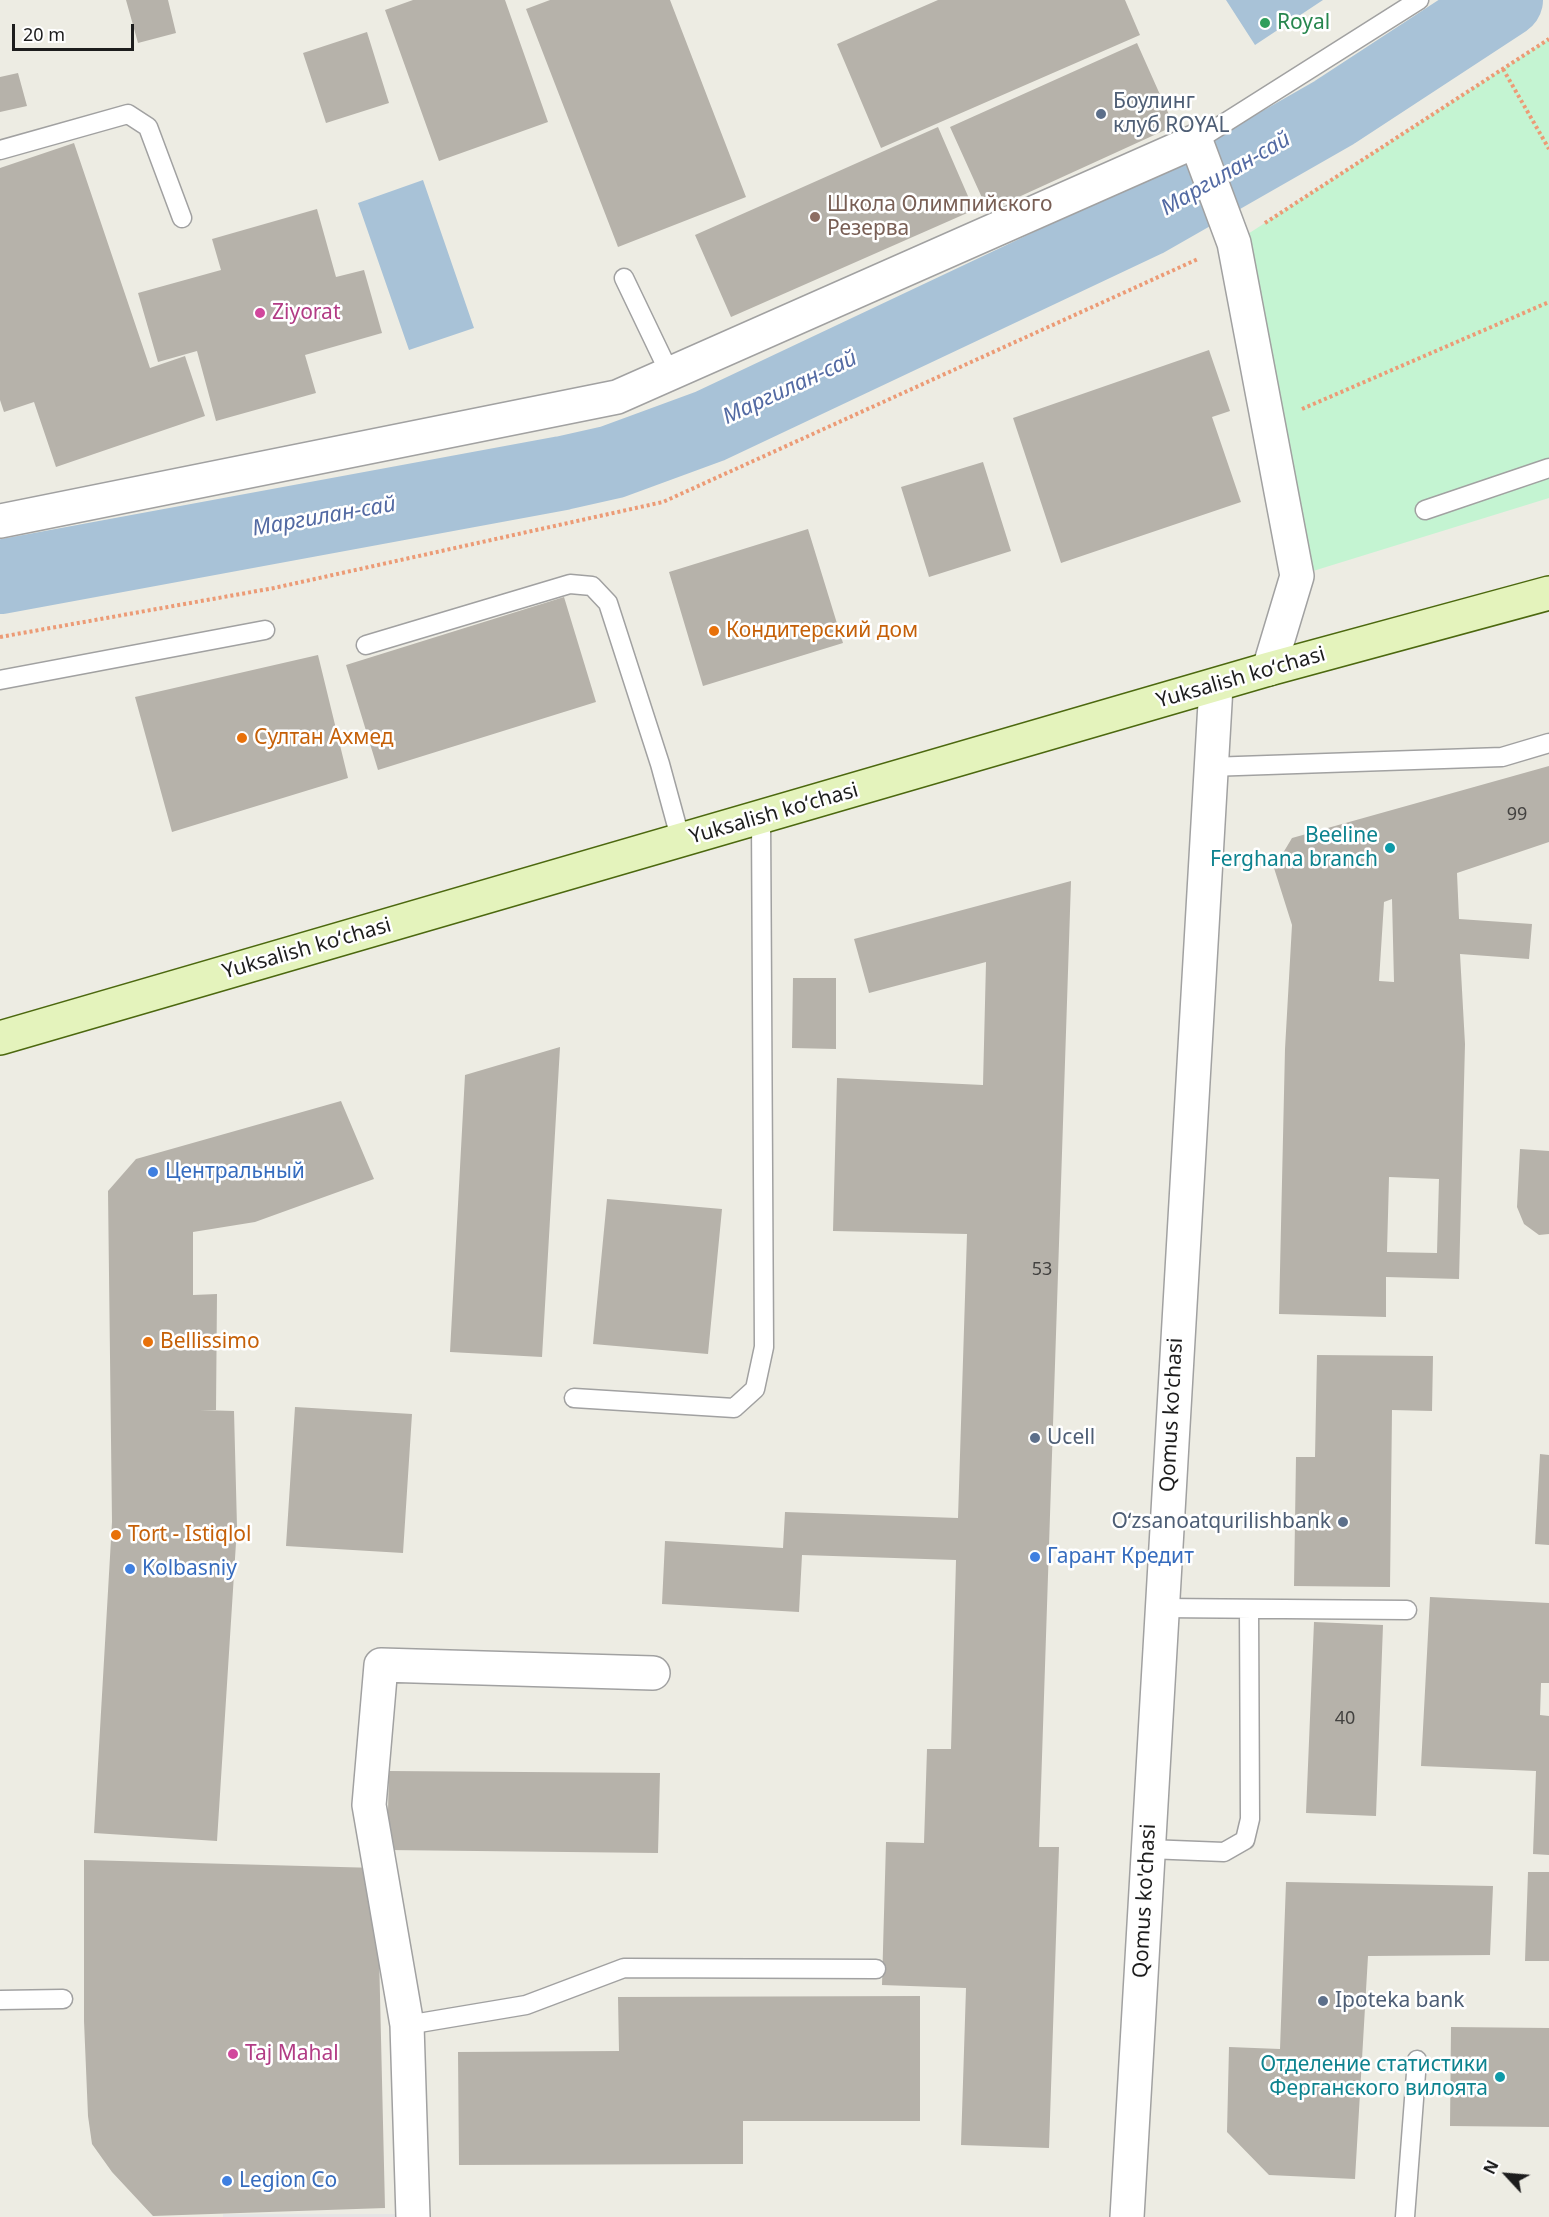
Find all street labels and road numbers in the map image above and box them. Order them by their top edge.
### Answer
street label: Yuksalish koʻchasi [1154,642,1328,714]
street label: Yuksalish koʻchasi [687,778,861,850]
street label: Yuksalish koʻchasi [220,913,394,985]
street label: Qomus ko'chasi [1155,1337,1189,1493]
street label: Qomus ko'chasi [1128,1823,1162,1979]

